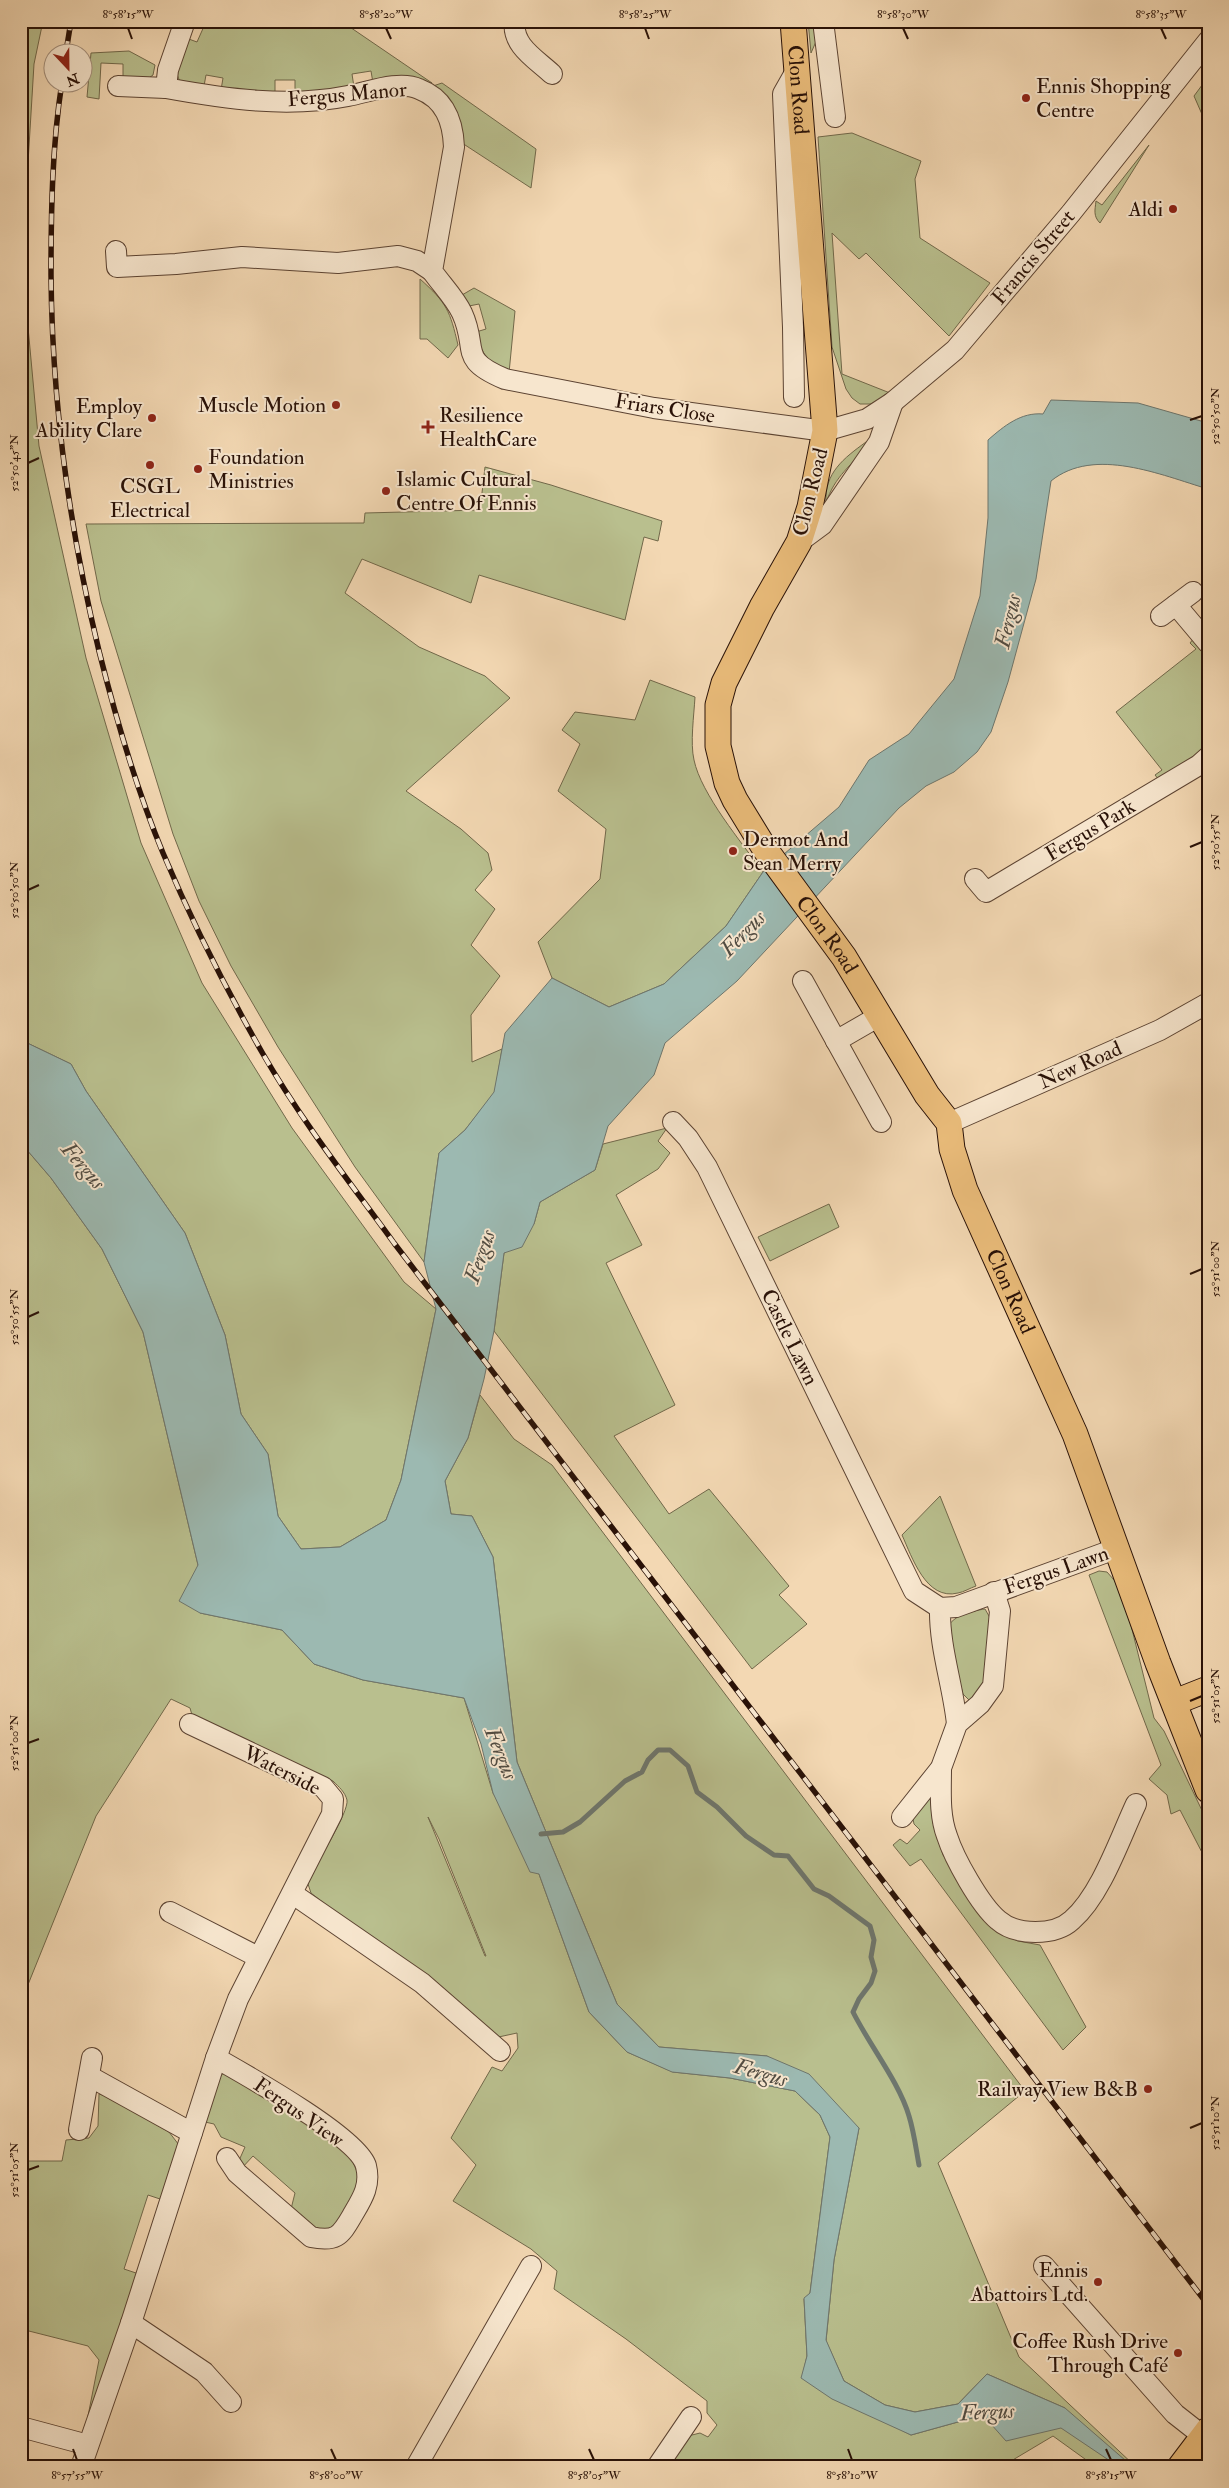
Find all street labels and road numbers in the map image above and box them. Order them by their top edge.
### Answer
street label: Clon Road [781,44,815,136]
street label: Fergus Manor [286,76,408,113]
street label: Francis Street [986,204,1081,310]
street label: Friars Close [613,387,717,430]
street label: Clon Road [787,445,835,539]
street label: Fergus Park [1040,793,1140,868]
street label: Clon Road [790,890,864,979]
street label: New Road [1034,1035,1127,1096]
street label: Clon Road [979,1245,1041,1339]
street label: Castle Lawn [755,1285,825,1390]
street label: Fergus Lawn [1000,1540,1113,1601]
street label: Waterside [238,1739,325,1801]
street label: Fergus View [248,2071,350,2154]

